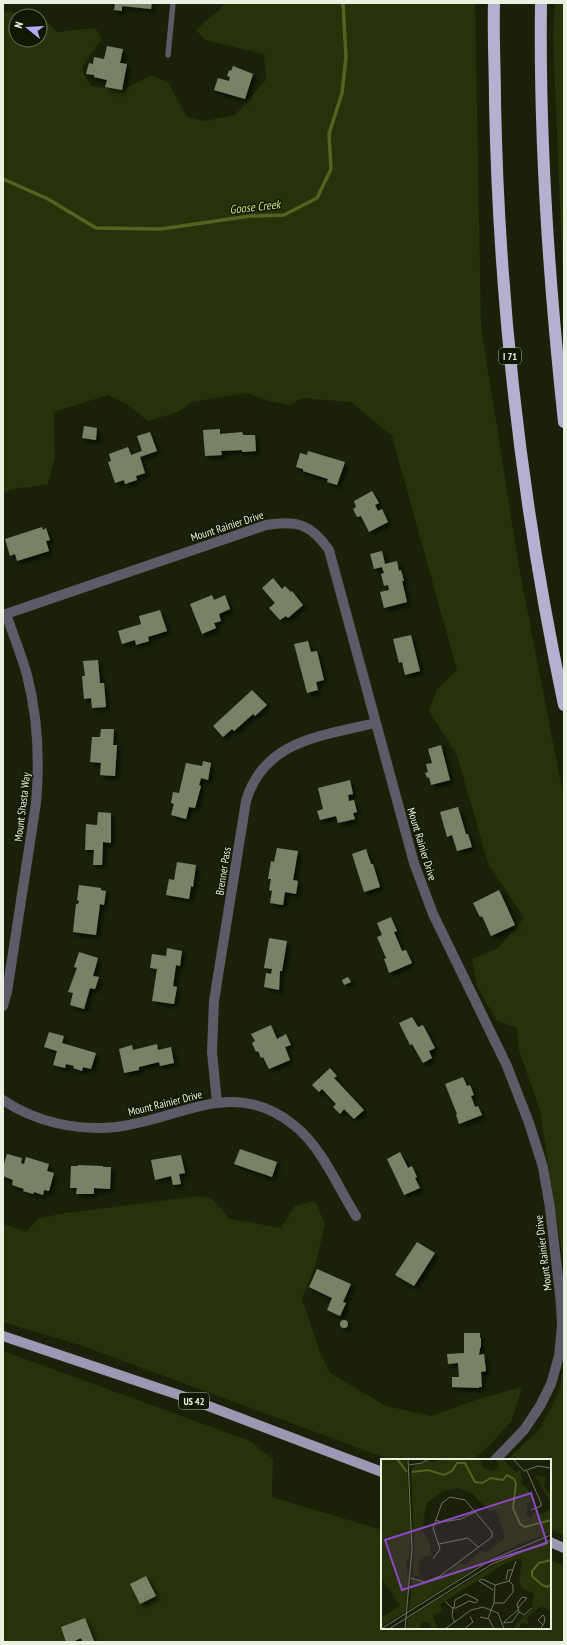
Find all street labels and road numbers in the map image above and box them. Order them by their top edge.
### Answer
road number: I 71 [499,348,521,364]
street label: Mount Rainier Drive [189,507,266,544]
street label: Mount Shasta Way [11,771,33,842]
street label: Mount Rainier Drive [404,806,440,883]
street label: Brenner Pass [212,846,234,896]
street label: Mount Rainier Drive [126,1087,204,1119]
street label: Mount Rainier Drive [531,1214,555,1292]
road number: US 42 [179,1393,209,1409]

